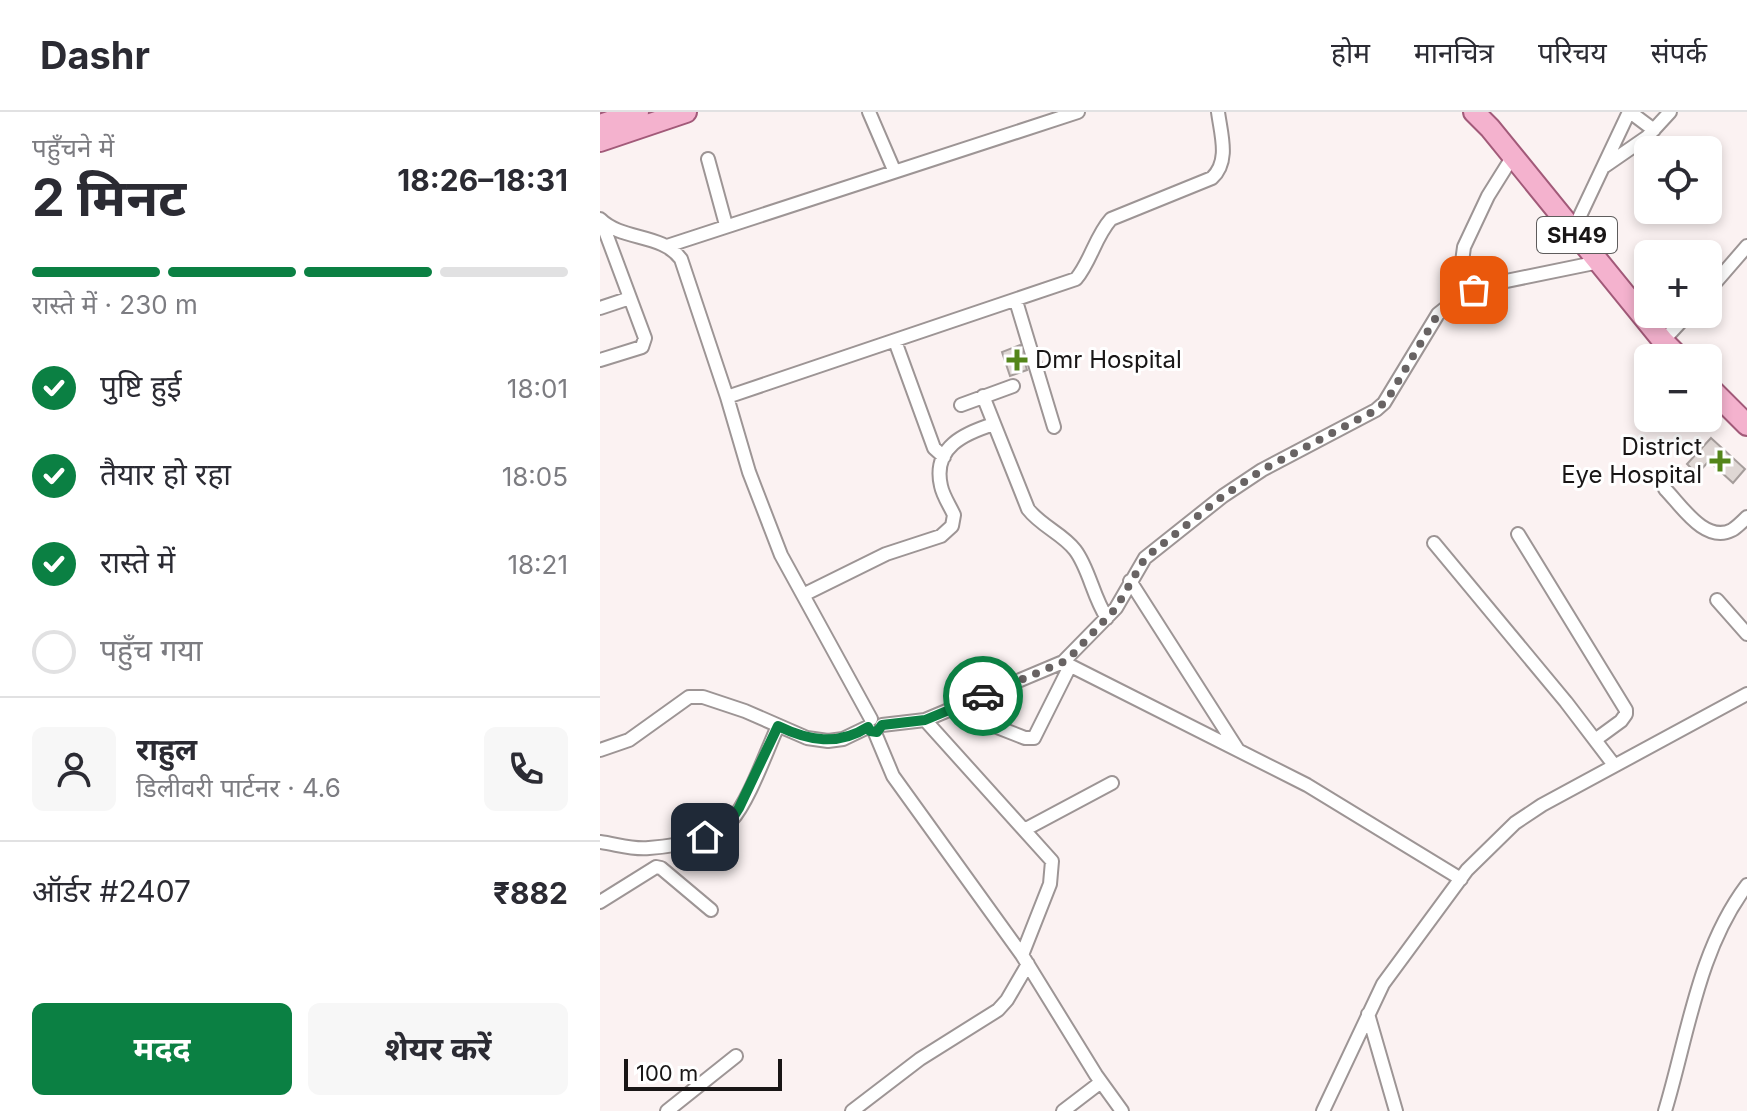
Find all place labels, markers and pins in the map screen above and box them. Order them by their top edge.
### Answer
pin [1440,256,1508,324]
place label: Dmr Hospital [1035,345,1182,374]
marker: Dmr Hospital [1006,349,1028,371]
place label: District Eye Hospital [1561,432,1702,489]
marker: District Eye Hospital [1709,450,1731,472]
pin [671,803,739,871]

